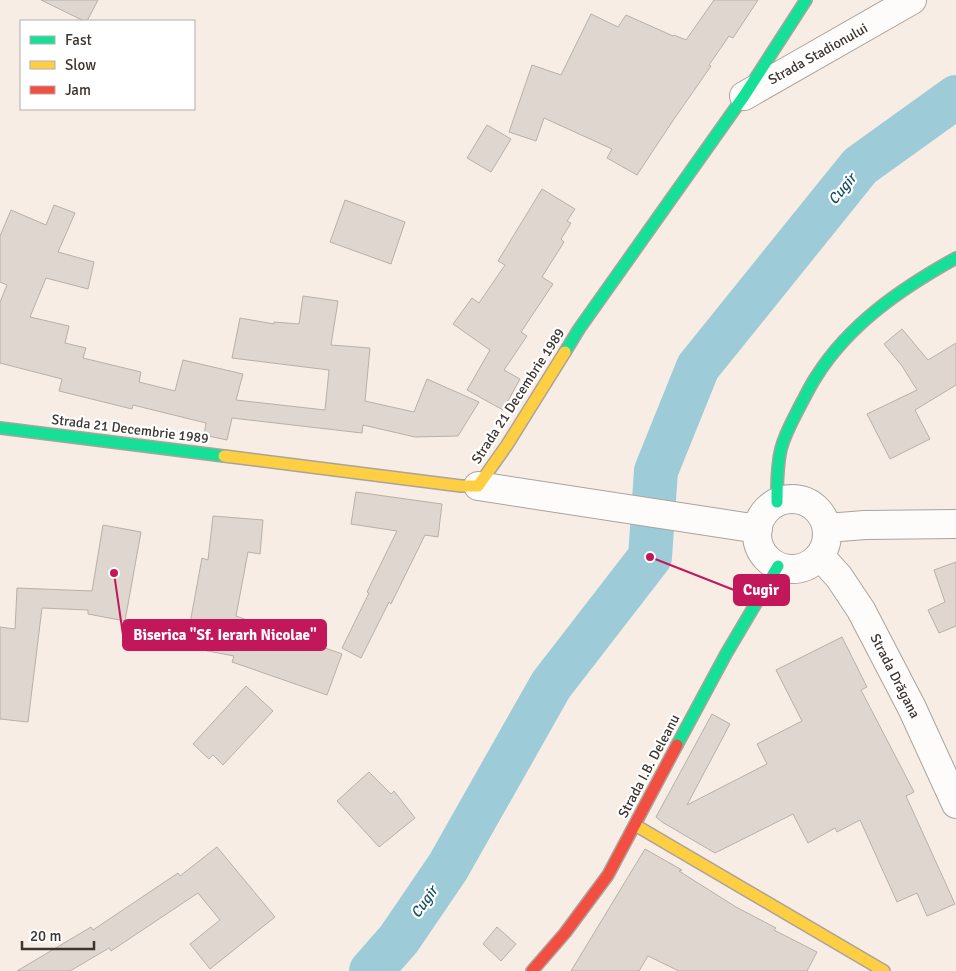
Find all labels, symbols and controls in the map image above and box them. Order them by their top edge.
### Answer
legend [20,20,195,110]
street label: Strada Stadionului [765,20,871,88]
text: Fast [65,31,92,49]
text: Slow [65,56,96,74]
text: Jam [65,81,91,99]
water label: Cugir [824,168,861,208]
street label: Strada 21 Decembrie 1989 [468,325,568,467]
street label: Strada 21 Decembrie 1989 [50,411,210,447]
callout: Cugir [734,575,789,605]
text: Cugir [743,581,779,599]
callout: Biserica "Sf. Ierarh Nicolae" [123,620,326,650]
text: Biserica "Sf. Ierarh Nicolae" [133,626,317,644]
street label: Strada Drăgana [866,631,924,721]
street label: Strada I.B. Deleanu [615,711,683,821]
water label: Cugir [407,881,443,921]
scale bar [22,918,95,950]
text: 20 m [30,927,61,945]

